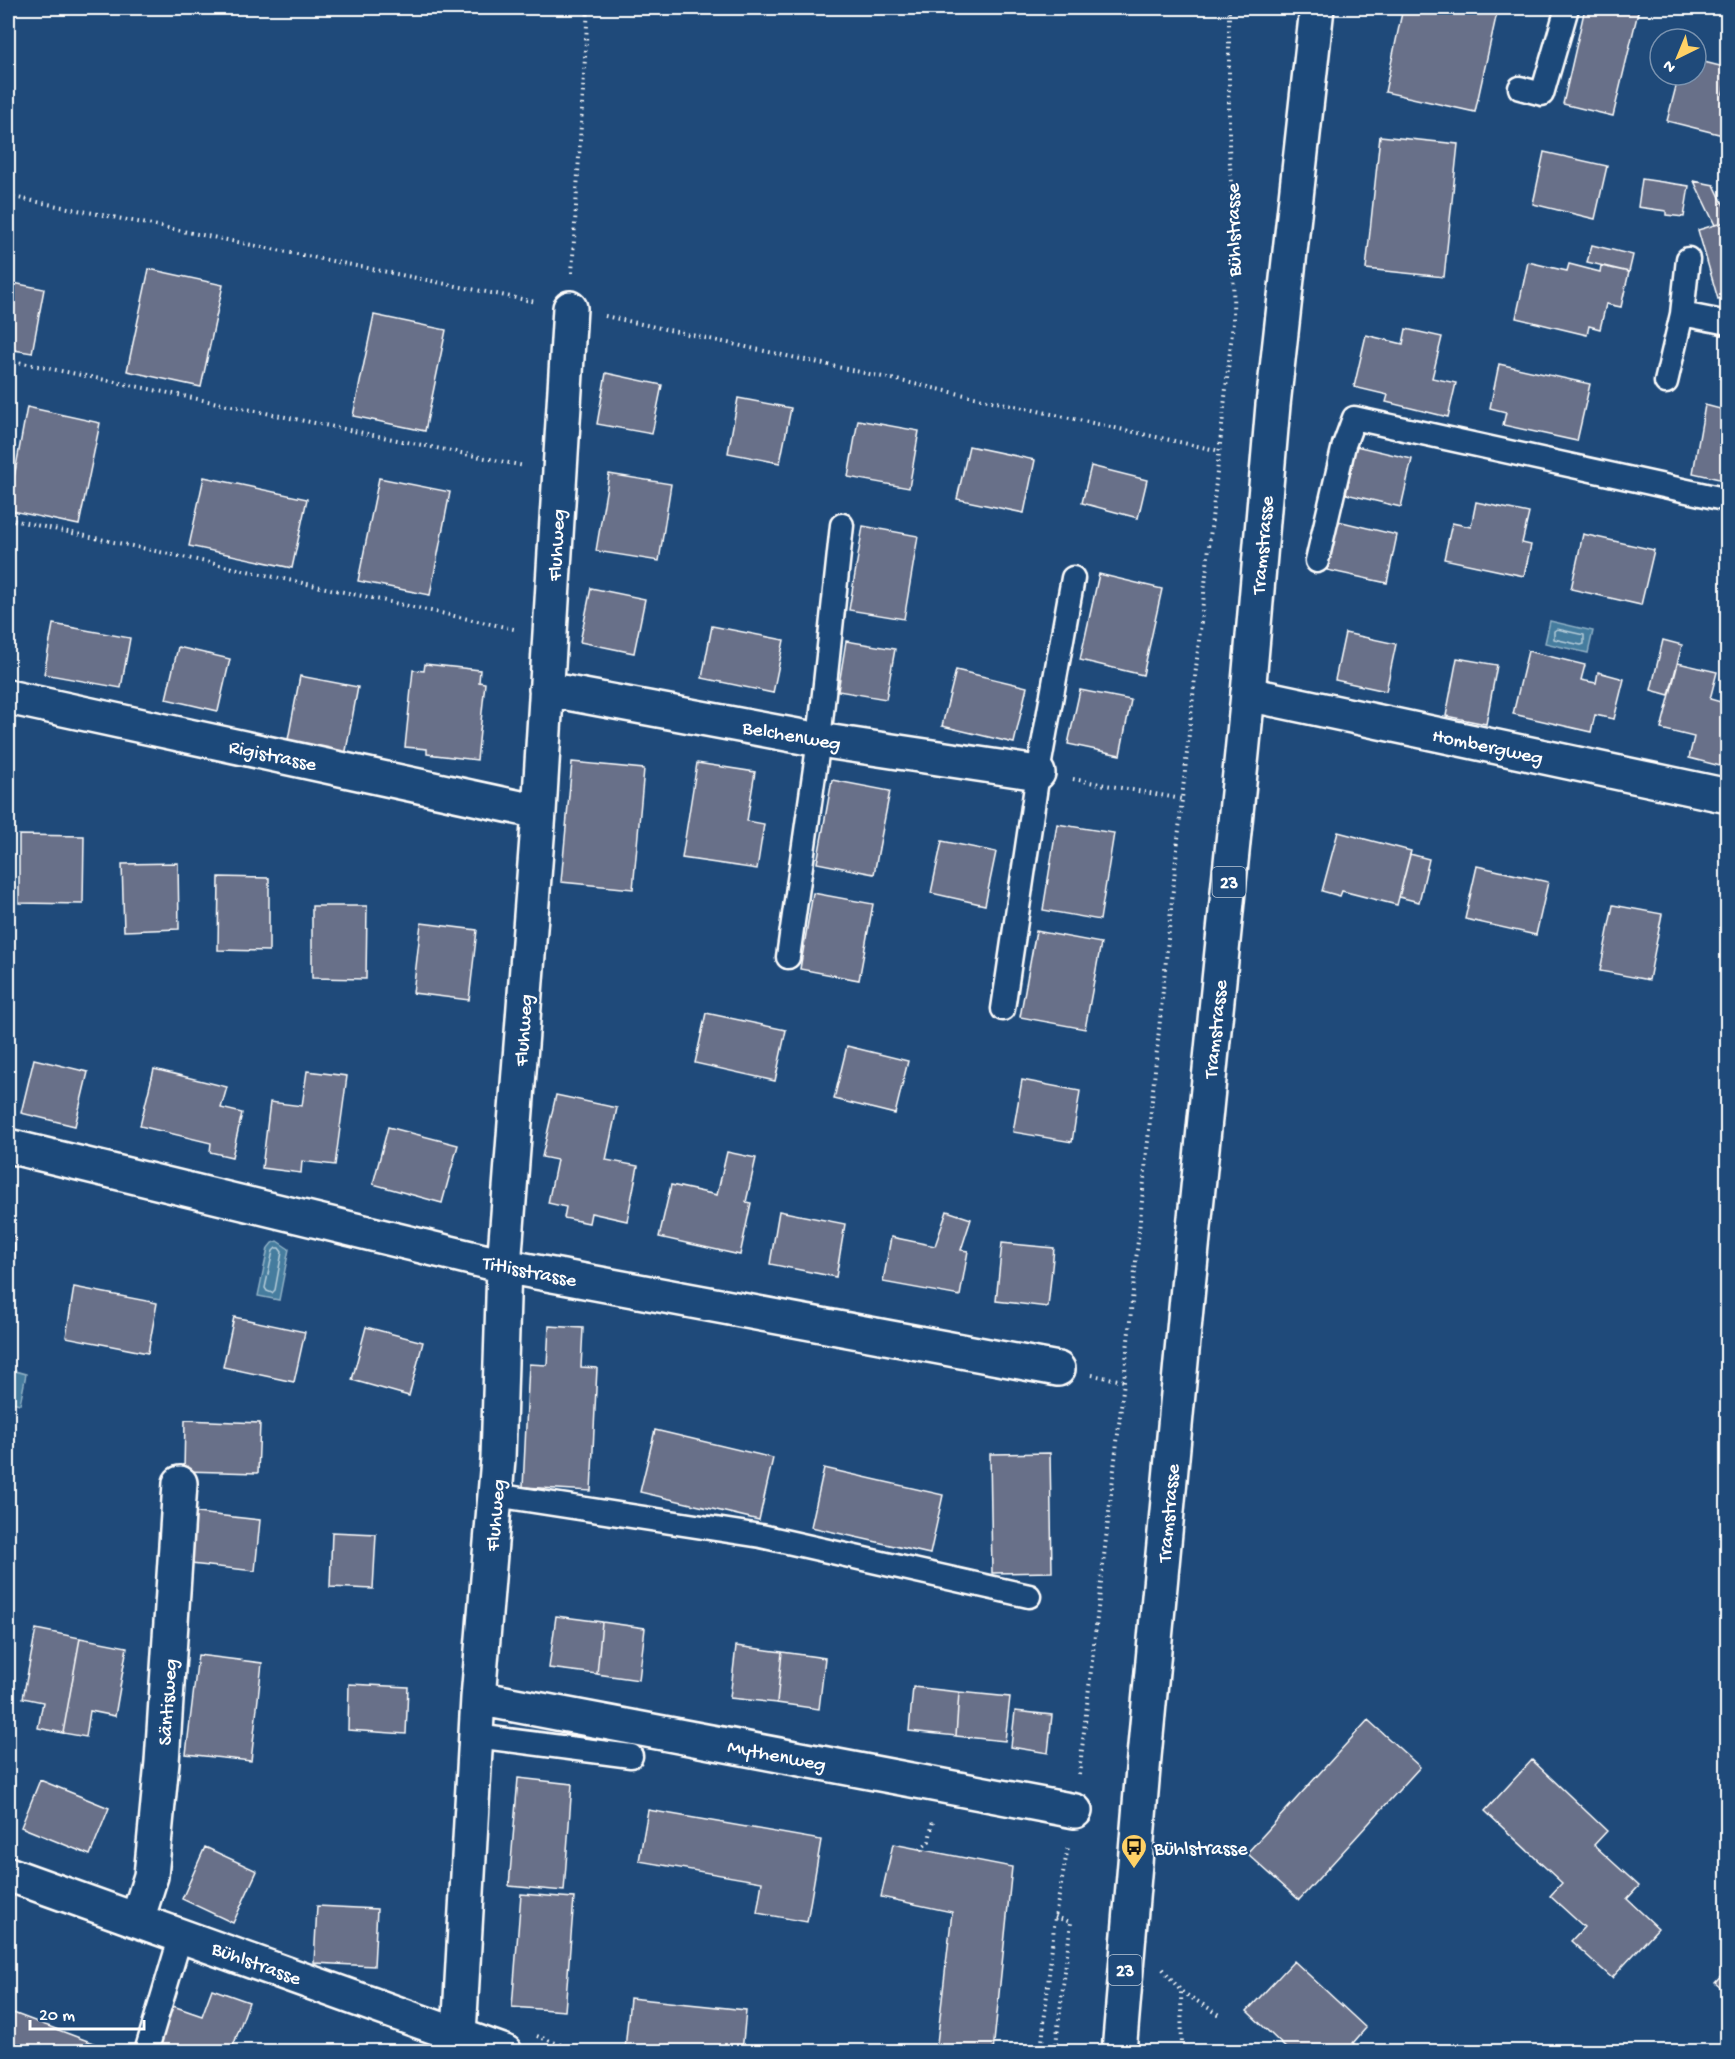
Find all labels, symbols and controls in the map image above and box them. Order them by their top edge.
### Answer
north arrow [1648,27,1708,87]
text: N [1659,55,1680,76]
street label: Bühlstrasse [1223,182,1248,278]
street label: Tramstrasse [1249,494,1280,597]
street label: Fluhweg [545,509,572,583]
street label: Belchenweg [739,717,842,757]
street label: Hombergweg [1430,725,1545,771]
street label: Rigistrasse [226,737,319,778]
road number: 23 [1212,867,1246,897]
street label: Tramstrasse [1201,978,1234,1081]
street label: Fluhweg [511,994,539,1068]
street label: Titlisstrasse [479,1253,579,1294]
street label: Tramstrasse [1155,1462,1186,1565]
street label: Fluhweg [483,1478,512,1553]
street label: Säntisweg [155,1658,184,1746]
street label: Mythenweg [725,1737,827,1778]
bus stop icon: Bühlstrasse [1119,1832,1149,1870]
place label: Bühlstrasse [1153,1839,1248,1862]
street label: Bühlstrasse [207,1938,304,1992]
road number: 23 [1108,1955,1142,1985]
scale bar [30,1993,144,2031]
text: 20 m [39,2006,75,2027]

